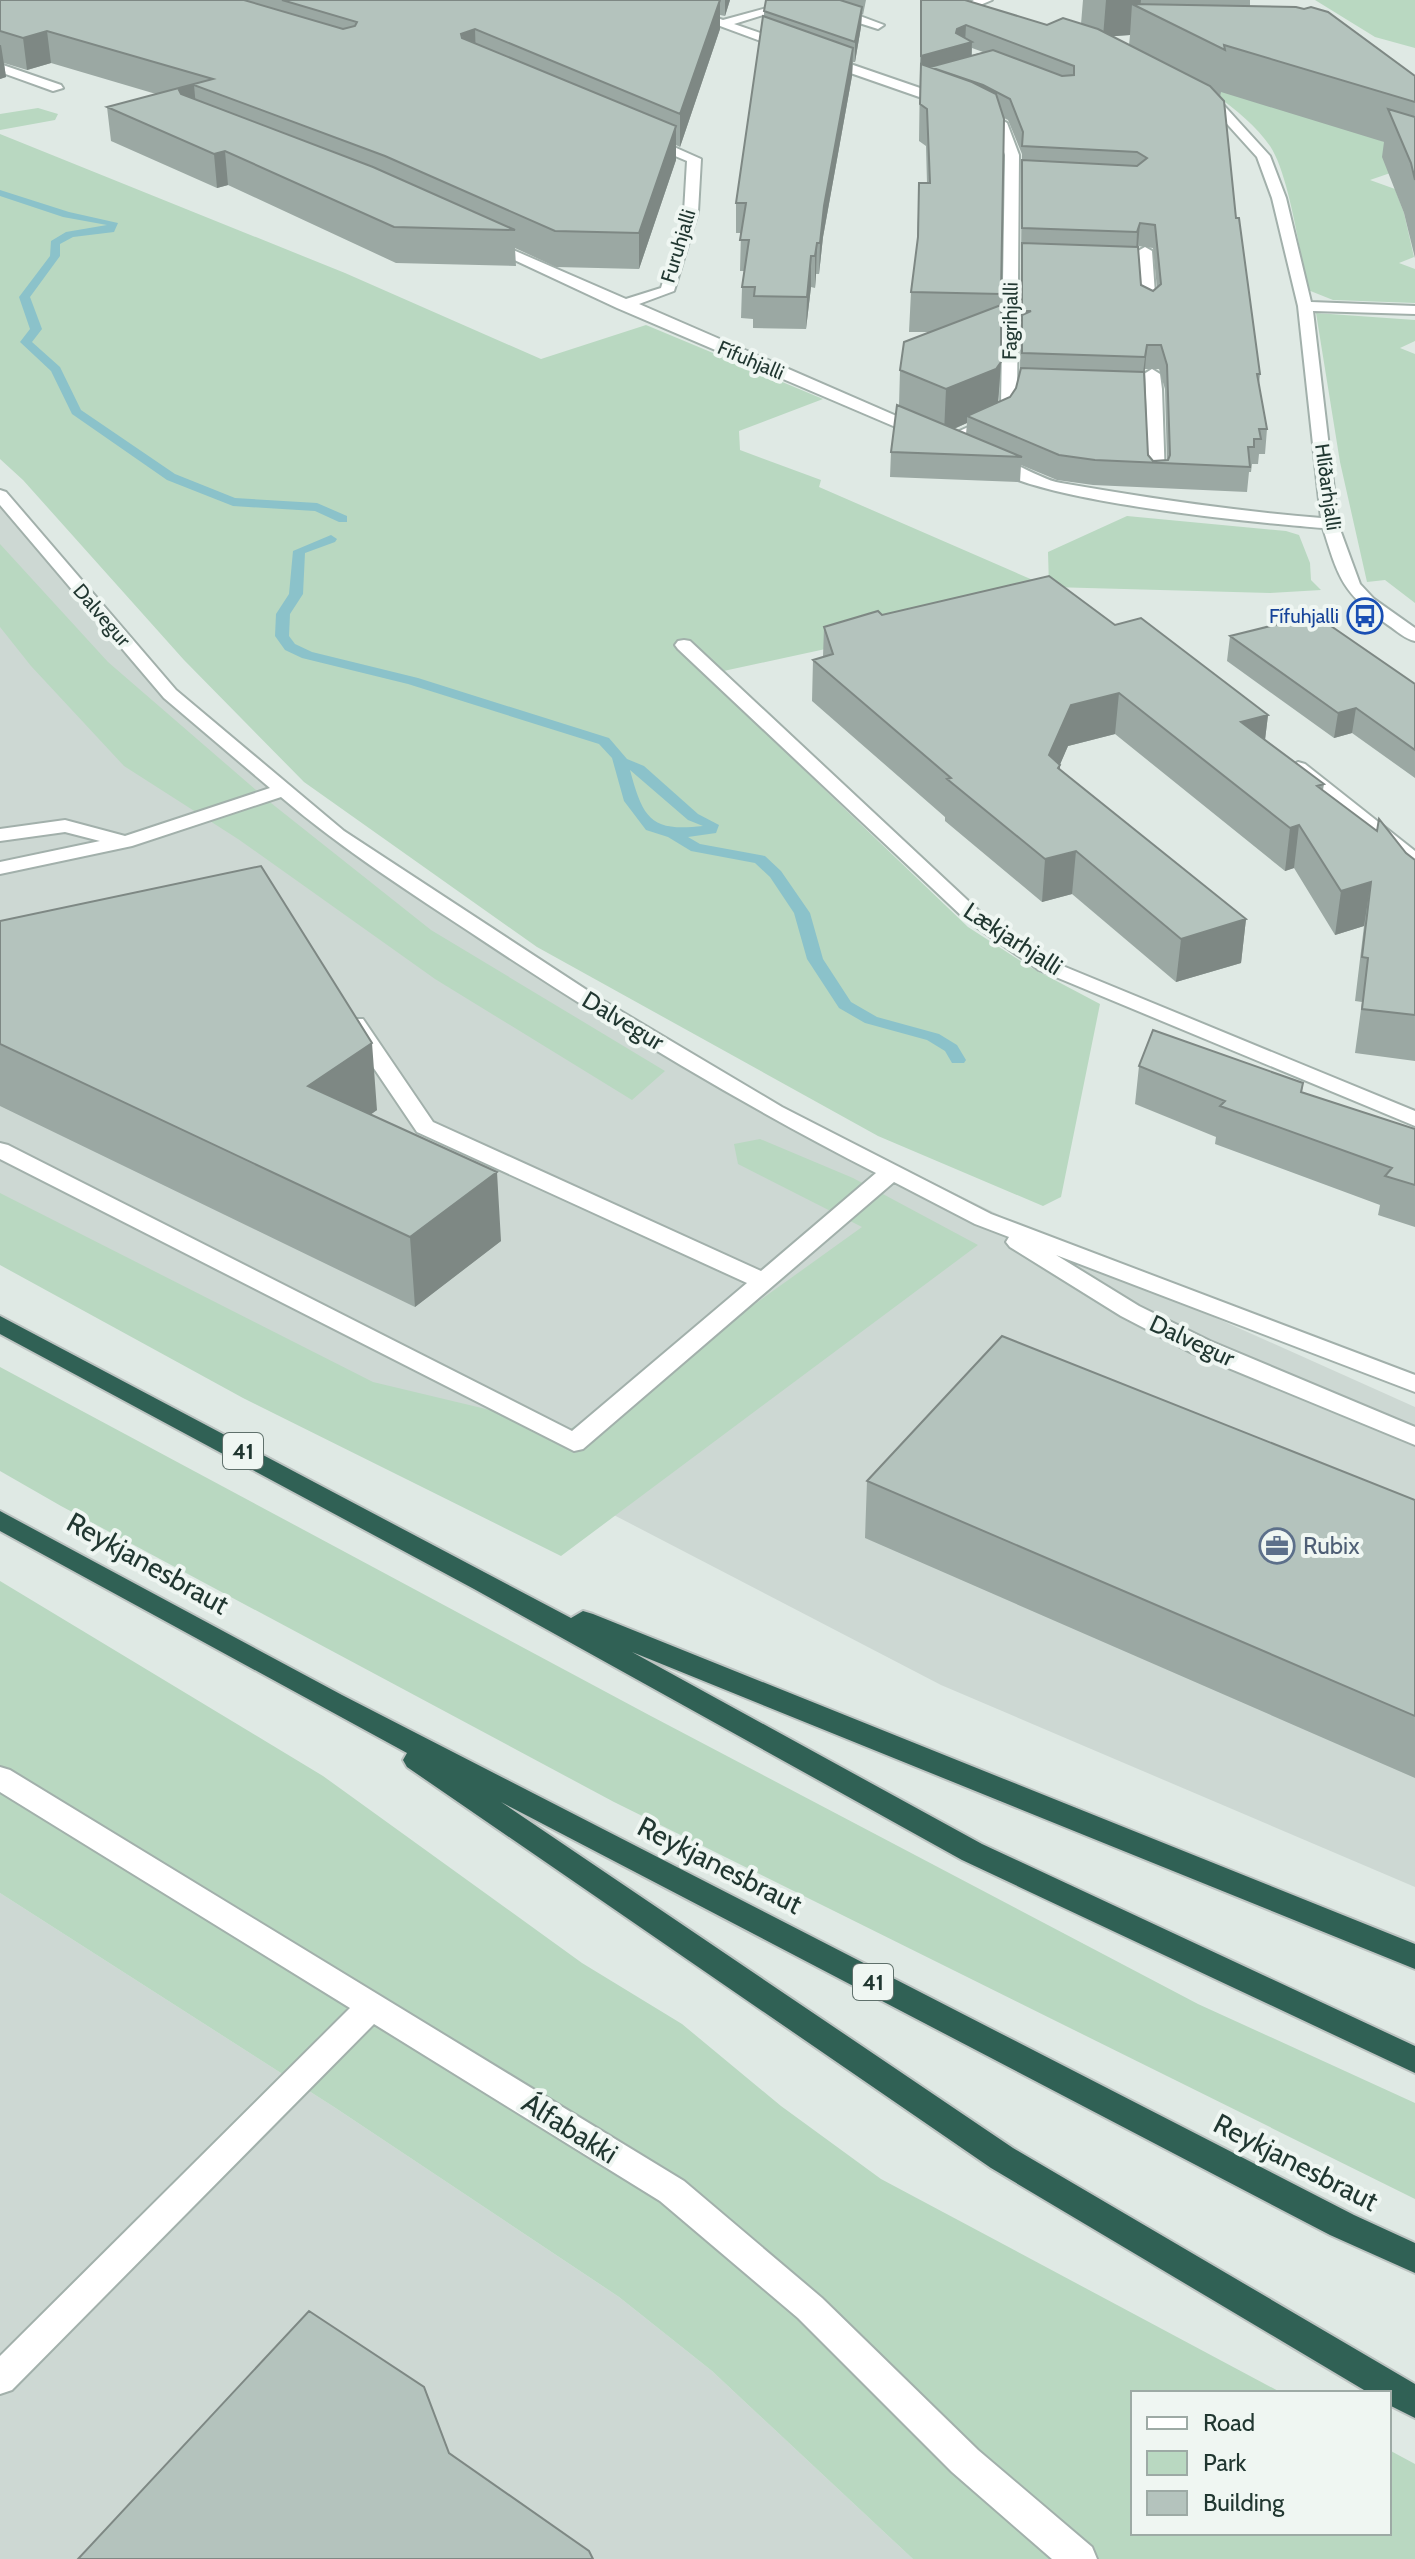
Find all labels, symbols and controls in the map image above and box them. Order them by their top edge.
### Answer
street label: Furuhjalli [656,206,700,286]
street label: Fagrihjalli [997,282,1023,360]
street label: Fífuhjalli [714,335,788,385]
street label: Hlíðarhjalli [1310,442,1346,532]
street label: Dalvegur [68,579,136,652]
bus stop icon: Fífuhjalli [1346,597,1384,635]
place label: Fífuhjalli [1269,604,1339,628]
street label: Lækjarhjalli [959,896,1068,981]
street label: Dalvegur [577,985,670,1056]
street label: Dalvegur [1145,1308,1240,1373]
road number: 41 [223,1433,263,1469]
street label: Reykjanesbraut [61,1505,235,1621]
office icon: Rubix [1258,1527,1296,1565]
place label: Rubix [1303,1531,1360,1560]
street label: Reykjanesbraut [632,1809,808,1921]
road number: 41 [853,1964,893,2000]
street label: Álfabakki [516,2085,624,2171]
street label: Reykjanesbraut [1208,2106,1384,2218]
legend [1131,2391,1391,2535]
text: Road [1203,2408,1255,2437]
text: Park [1203,2448,1246,2477]
text: Building [1203,2488,1285,2517]

